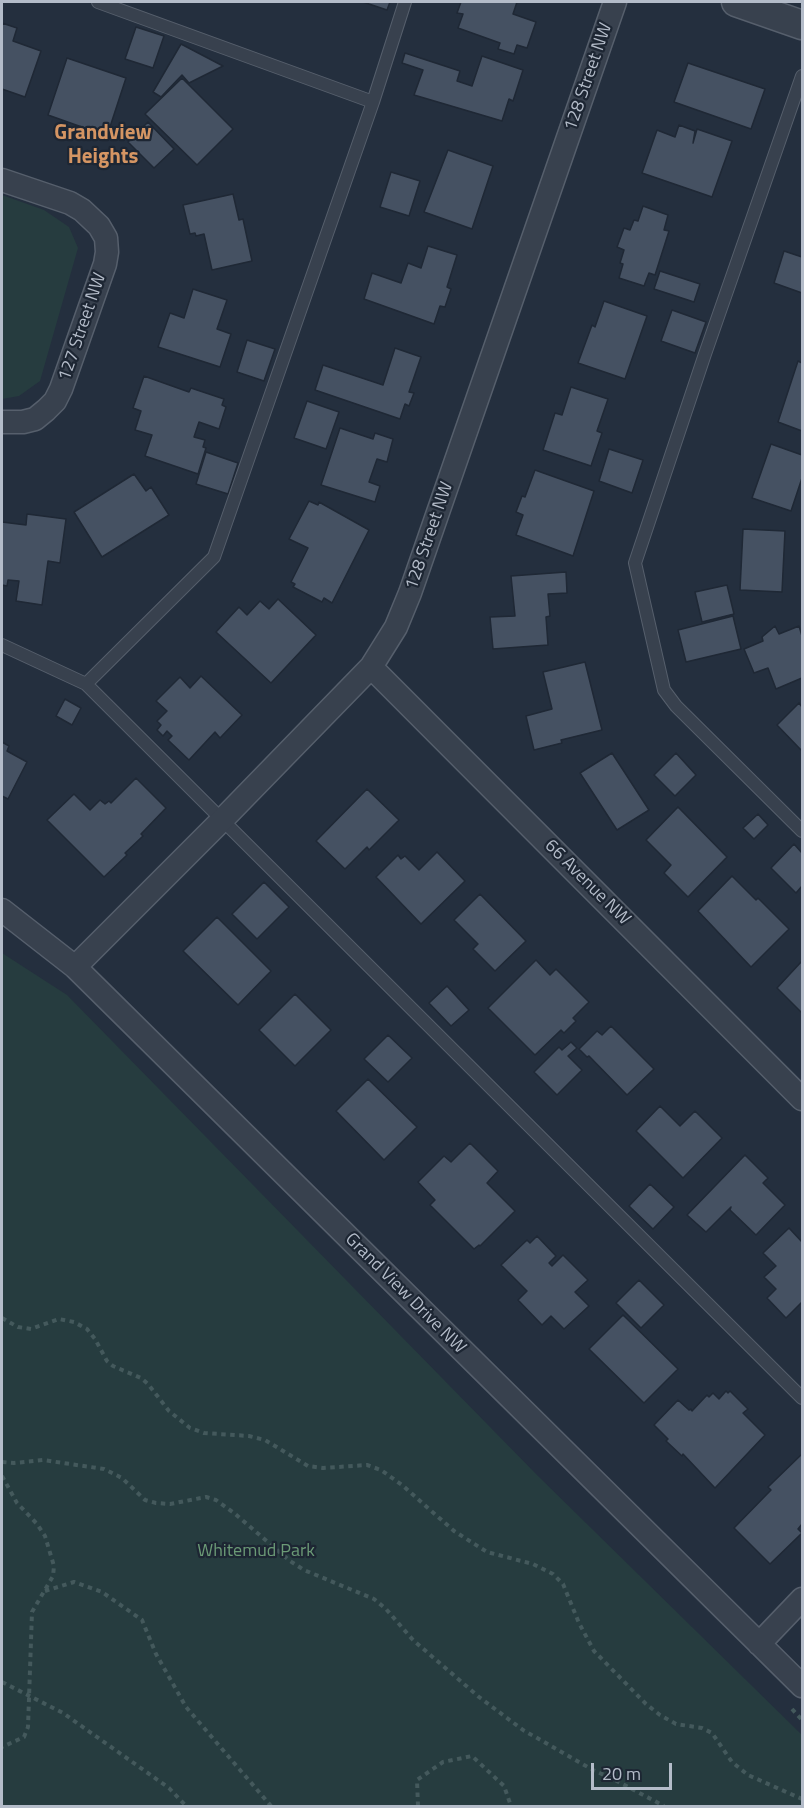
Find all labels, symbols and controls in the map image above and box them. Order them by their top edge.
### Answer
street label: 128 Street NW [560,20,618,134]
district label: Grandview Heights [54,121,152,171]
street label: 127 Street NW [54,270,112,384]
street label: 128 Street NW [401,479,459,593]
street label: 66 Avenue NW [540,836,634,930]
street label: Grand View Drive NW [340,1229,470,1359]
park label: Whitemud Park [197,1541,315,1563]
scale bar [594,1751,675,1789]
text: 20 m [602,1760,641,1787]

